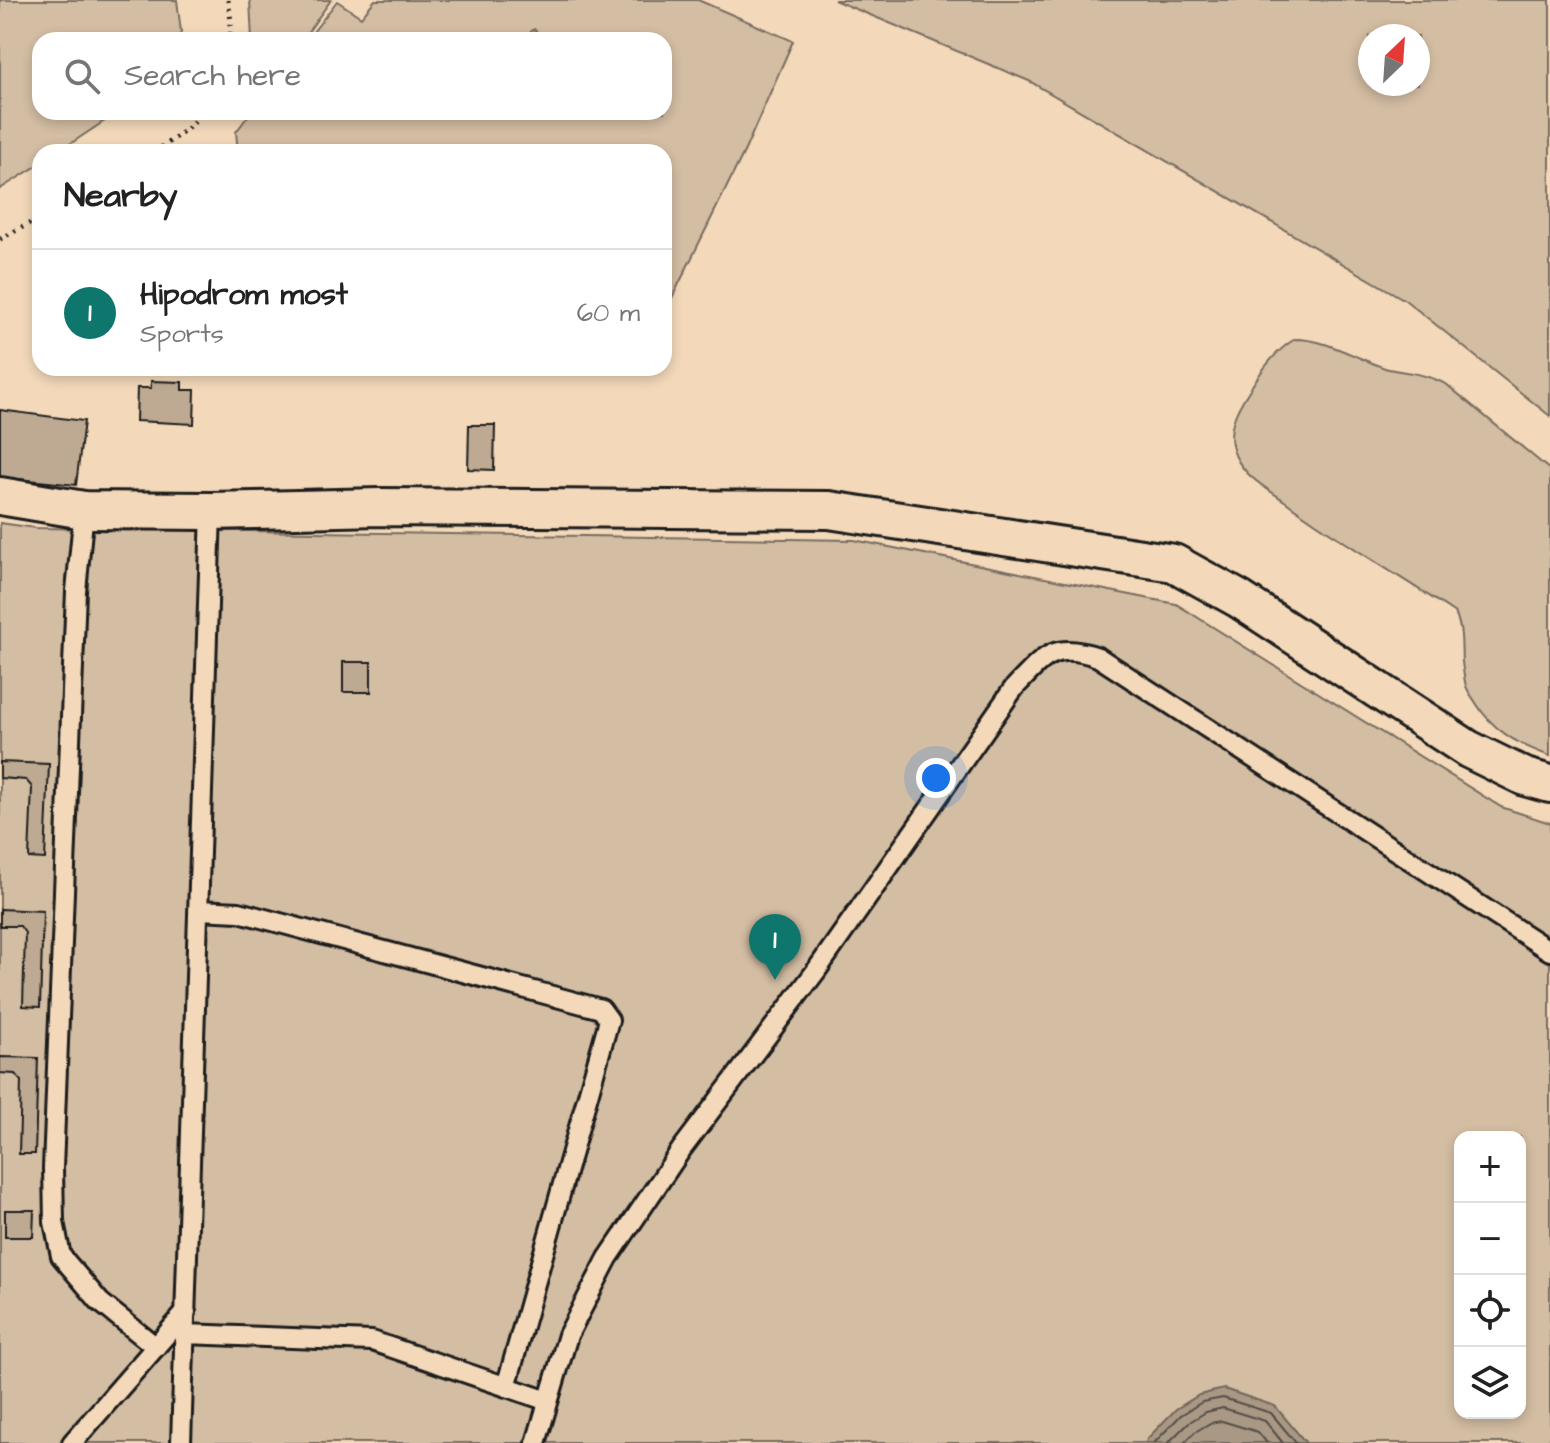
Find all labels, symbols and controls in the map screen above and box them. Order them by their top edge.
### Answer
north arrow [1358,24,1430,96]
search box [32,32,672,120]
icon: search [60,54,104,98]
text: Search here [124,55,301,97]
text: Nearby [64,172,178,220]
text: Hipodrom most [140,274,348,316]
text: 1 [88,295,92,331]
text: 60 m [577,295,640,331]
text: Sports [140,316,224,352]
your location [916,758,956,798]
pin: 1 [749,914,801,980]
map controls [1454,1131,1526,1419]
button: + [1454,1131,1526,1203]
button: − [1454,1203,1526,1275]
button: locate [1454,1275,1526,1347]
button: layers [1454,1347,1526,1419]

